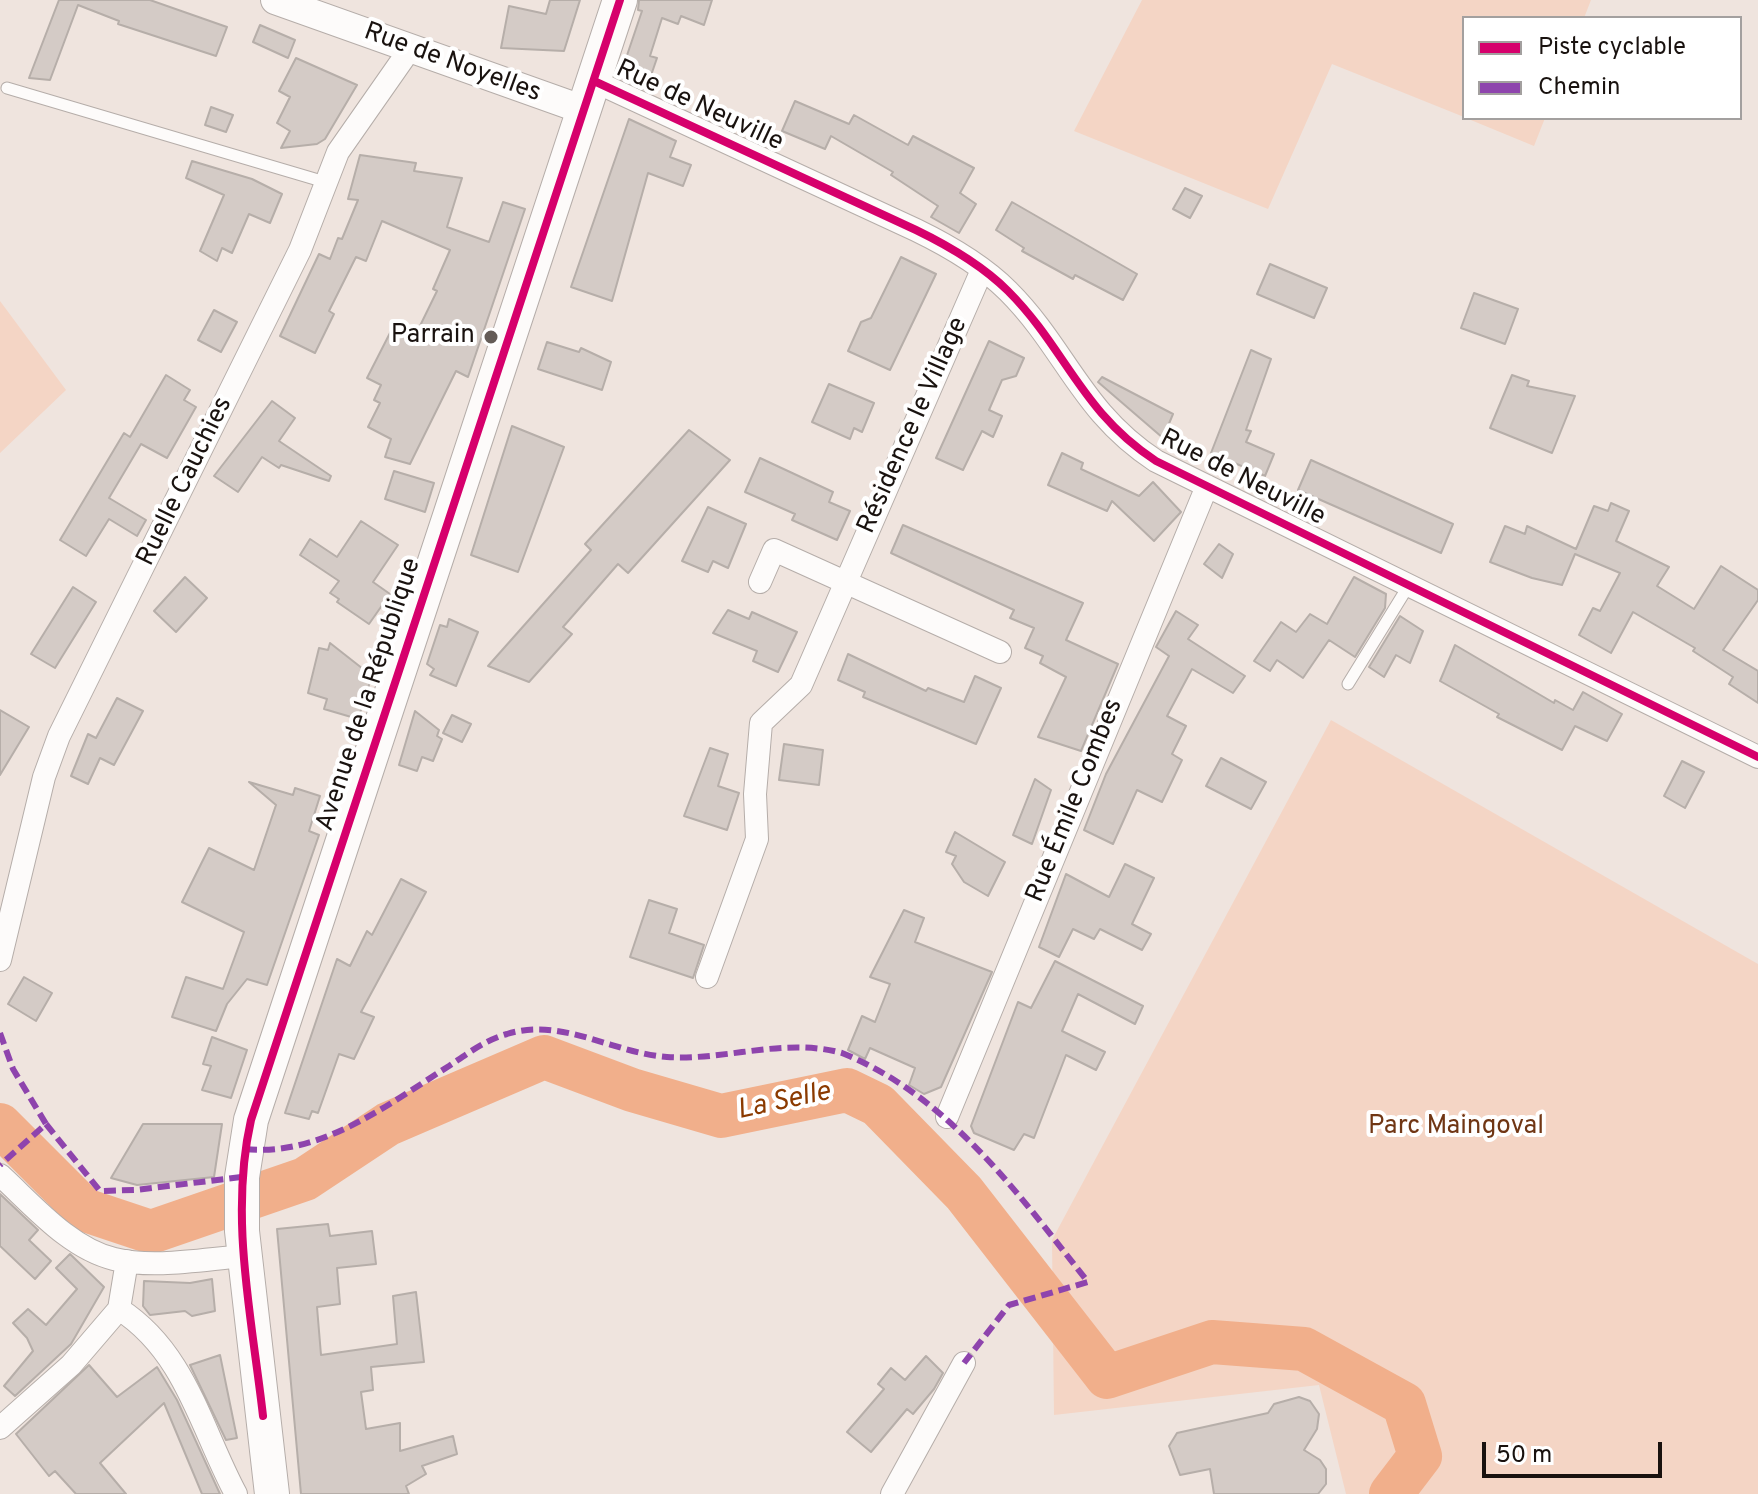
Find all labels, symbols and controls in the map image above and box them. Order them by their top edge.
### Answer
legend [1462,16,1742,120]
street label: Rue de Noyelles [359,17,545,111]
text: Piste cyclable [1538,33,1686,63]
street label: Rue de Neuville [610,55,788,159]
text: Chemin [1538,73,1621,103]
street label: Résidence le Village [852,313,976,539]
place label: Parrain [391,321,475,353]
marker: Parrain [482,328,500,346]
street label: Ruelle Cauchies [132,392,240,572]
street label: Rue de Neuville [1154,424,1330,534]
street label: Avenue de la République [311,554,429,836]
street label: Rue Émile Combes [1021,695,1131,907]
water label: La Selle [734,1077,834,1129]
park label: Parc Maingoval [1368,1112,1544,1144]
scale bar [1486,1426,1666,1476]
text: 50 m [1496,1441,1552,1471]

